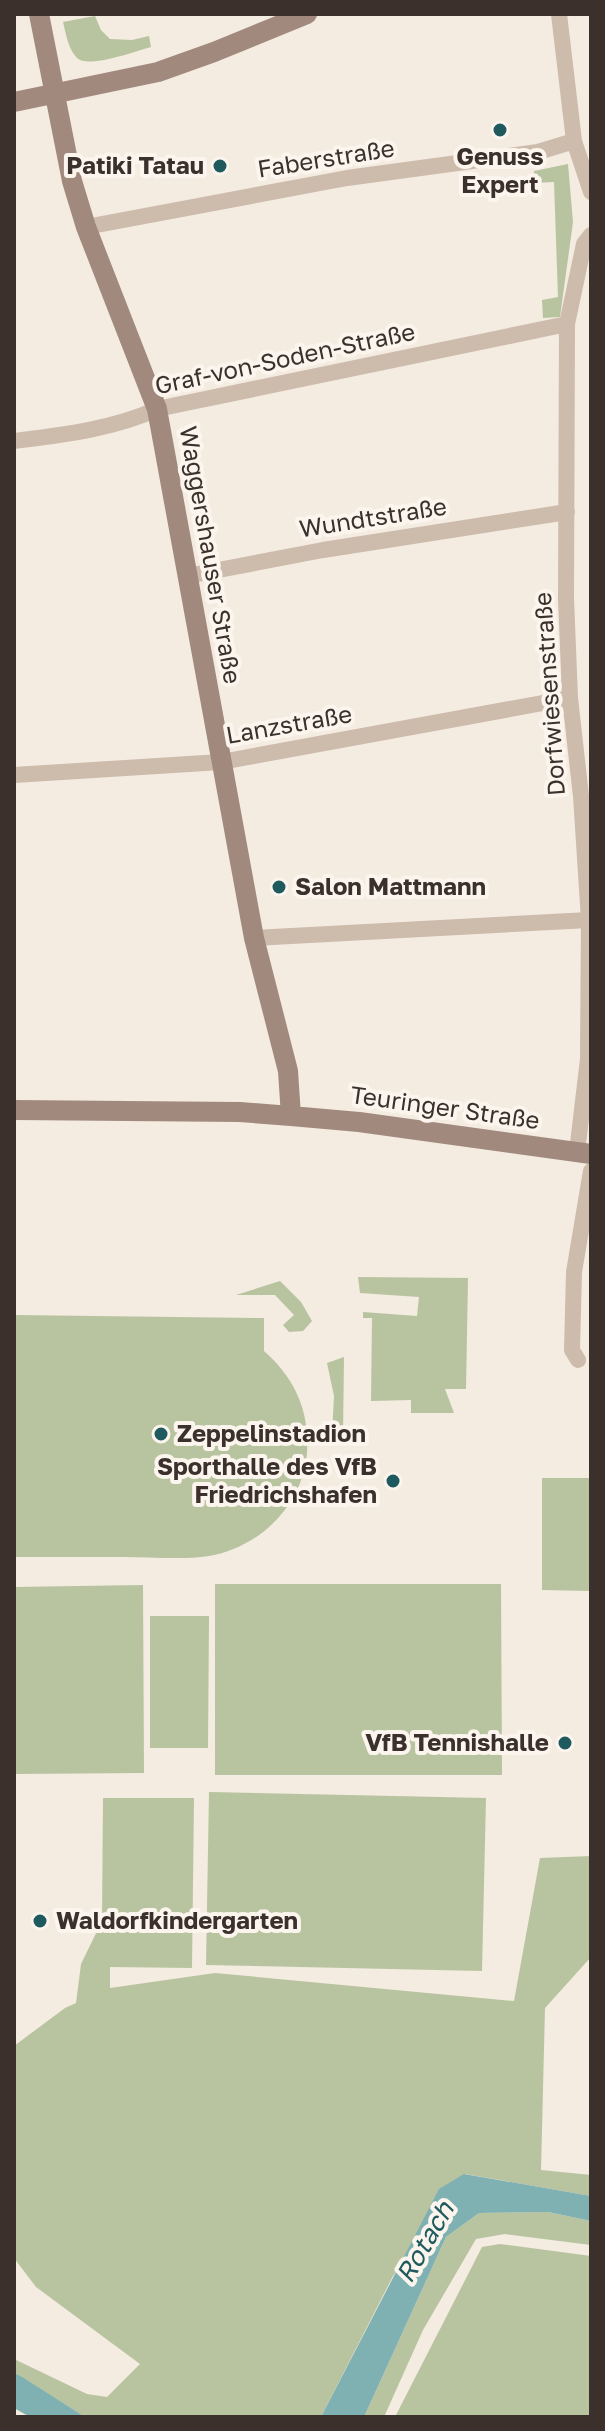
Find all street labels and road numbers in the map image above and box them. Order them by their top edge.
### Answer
street label: Faberstraße [255,132,396,183]
street label: Graf-von-Soden-Straße [152,316,417,399]
street label: Waggershauser Straße [175,424,248,686]
street label: Wundtstraße [297,491,449,542]
street label: Dorfwiesenstraße [527,591,570,797]
street label: Lanzstraße [224,698,354,749]
street label: Teuringer Straße [349,1079,542,1134]

